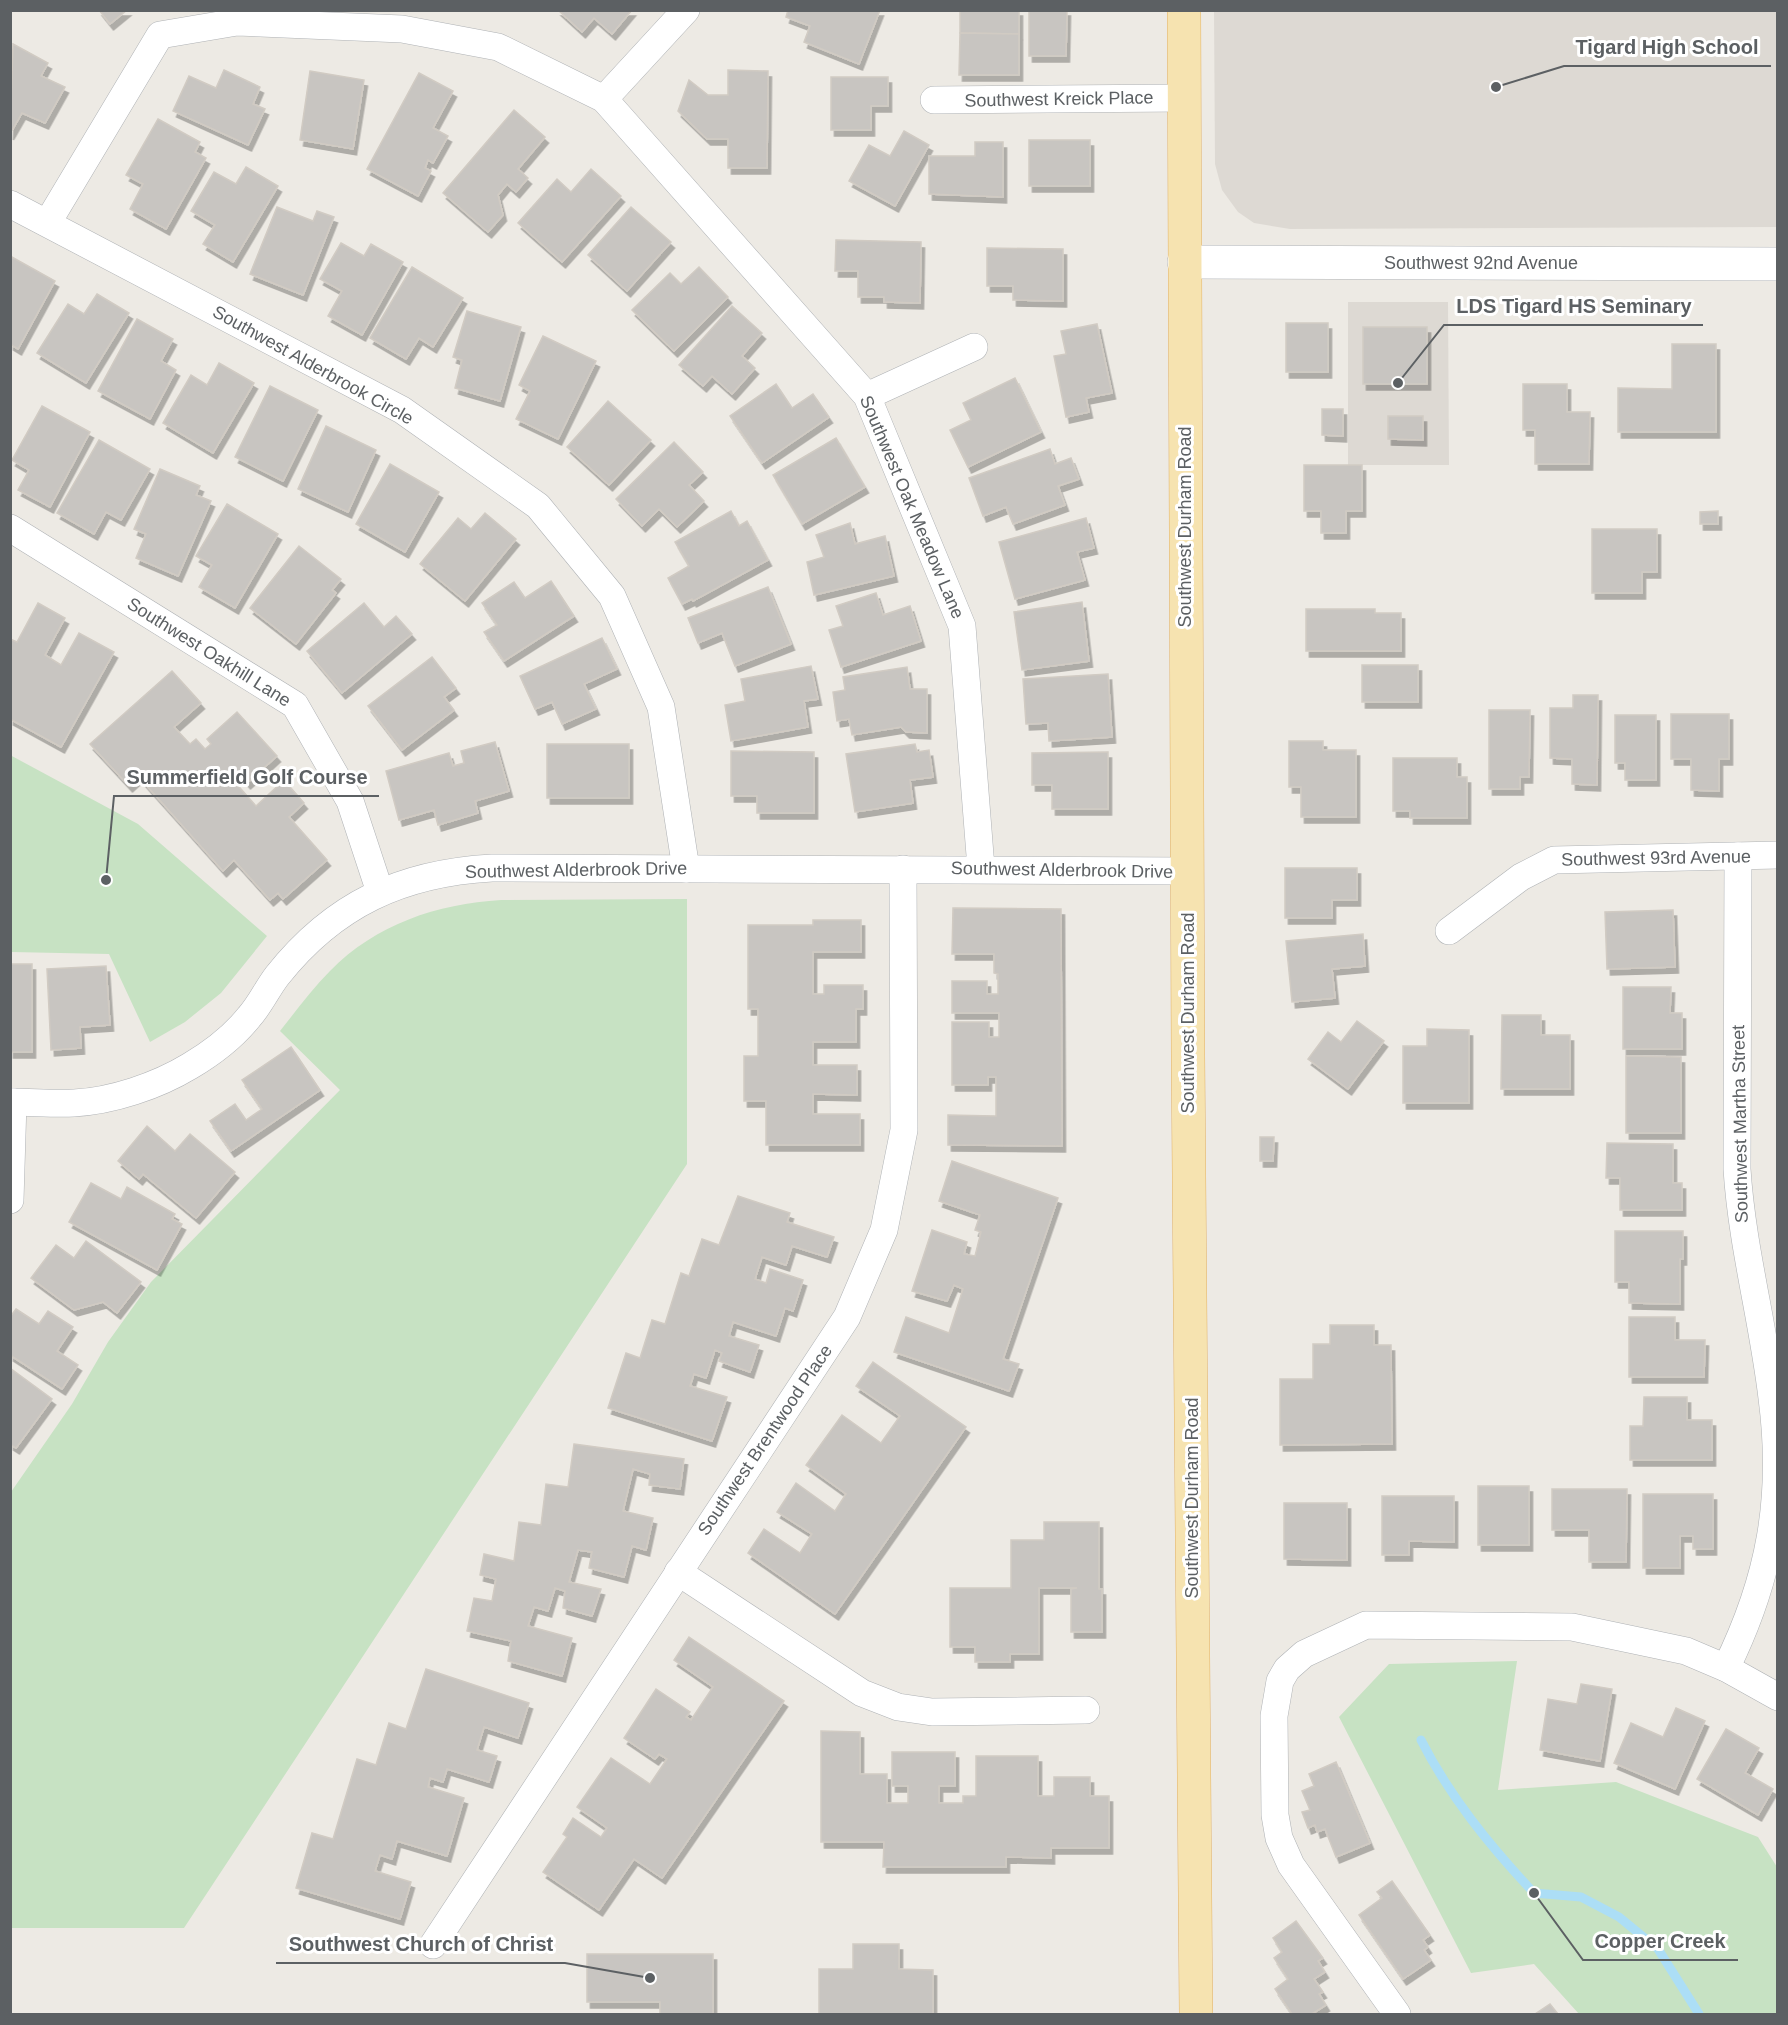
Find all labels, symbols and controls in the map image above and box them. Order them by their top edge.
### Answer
callout: Tigard High School [1564,28,1771,66]
text: Tigard High School [1576,36,1758,58]
street label: Southwest Kreick Place [964,87,1154,111]
street label: Southwest 92nd Avenue [1384,253,1578,273]
callout: LDS Tigard HS Seminary [1444,287,1703,325]
text: LDS Tigard HS Seminary [1456,295,1692,317]
street label: Southwest Alderbrook Circle [209,301,417,429]
street label: Southwest Oak Meadow Lane [856,393,968,621]
street label: Southwest Durham Road [1175,426,1195,628]
street label: Southwest Oakhill Lane [124,593,294,711]
callout: Summerfield Golf Course [114,758,379,796]
text: Summerfield Golf Course [126,766,368,788]
street label: Southwest 93rd Avenue [1561,846,1751,870]
street label: Southwest Alderbrook Drive [465,858,687,882]
street label: Southwest Alderbrook Drive [951,858,1173,882]
street label: Southwest Durham Road [1178,912,1198,1114]
street label: Southwest Martha Street [1728,1025,1752,1223]
street label: Southwest Brentwood Place [694,1341,836,1539]
street label: Southwest Durham Road [1182,1397,1202,1599]
callout: Copper Creek [1583,1922,1738,1960]
callout: Southwest Church of Christ [276,1925,565,1963]
text: Copper Creek [1594,1930,1726,1952]
text: Southwest Church of Christ [289,1933,554,1955]

